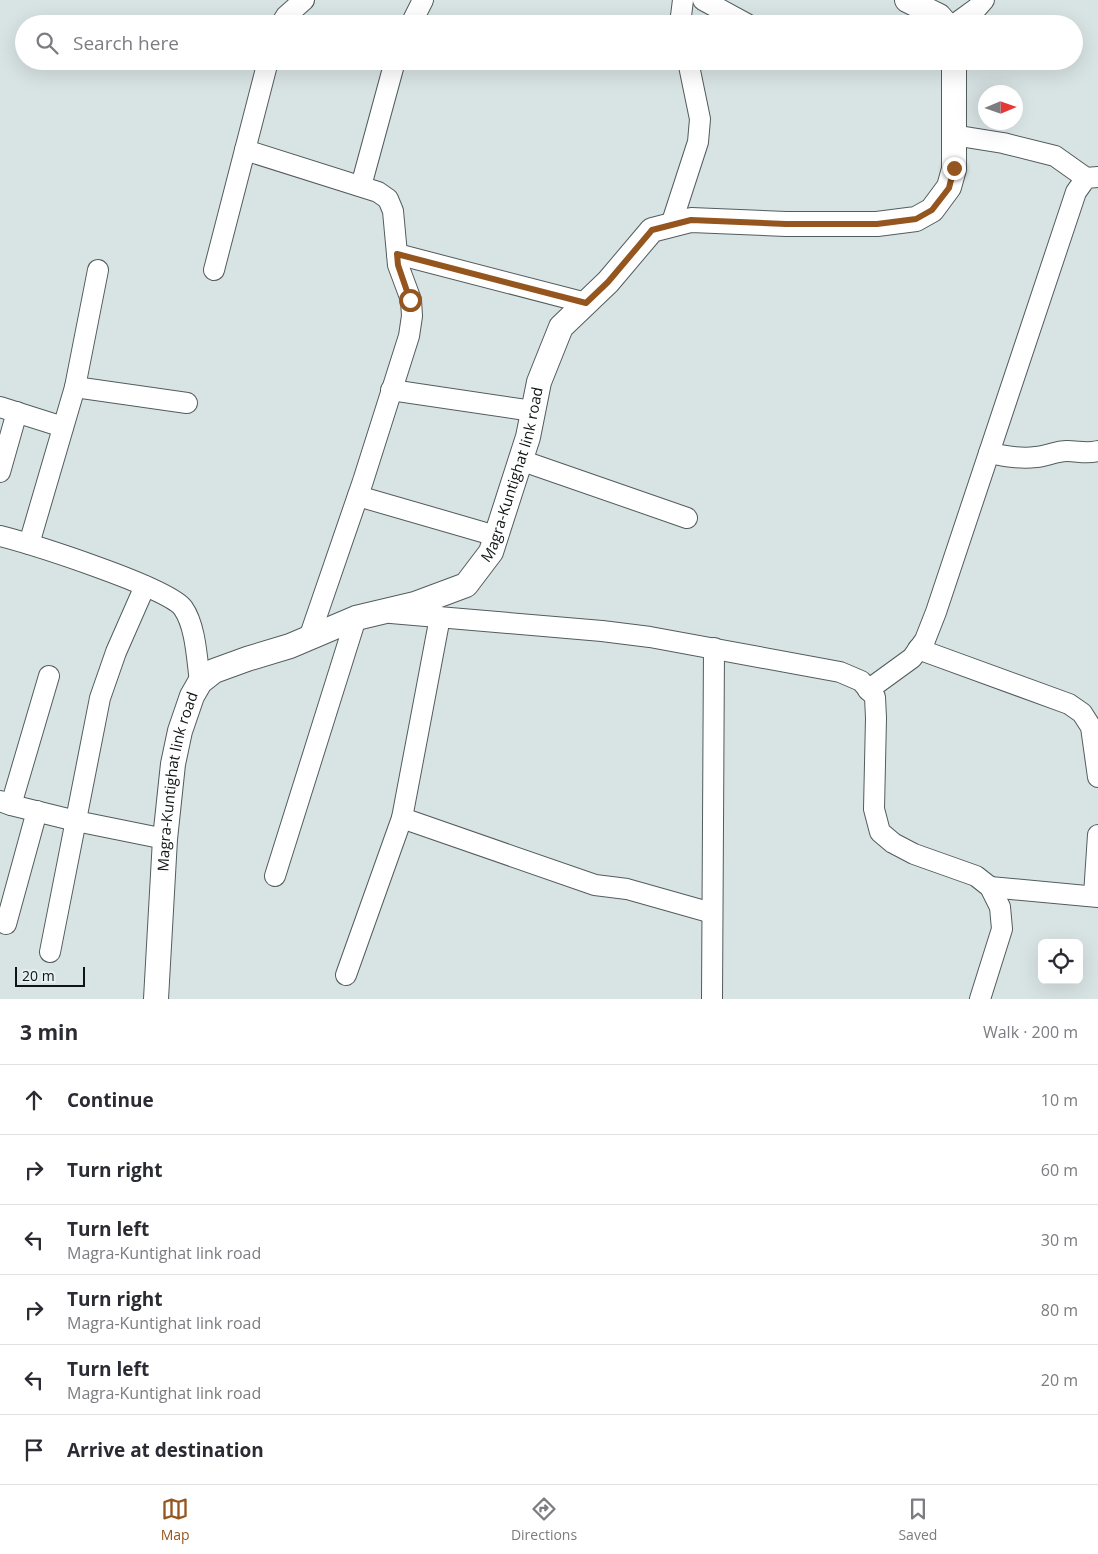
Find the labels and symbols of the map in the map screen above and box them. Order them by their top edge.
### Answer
north arrow [978,85,1023,130]
route end [943,157,966,180]
route start [399,289,422,312]
street label: Magra-Kuntighat link road [476,385,547,566]
street label: Magra-Kuntighat link road [152,689,202,872]
scale bar [15,964,85,987]

